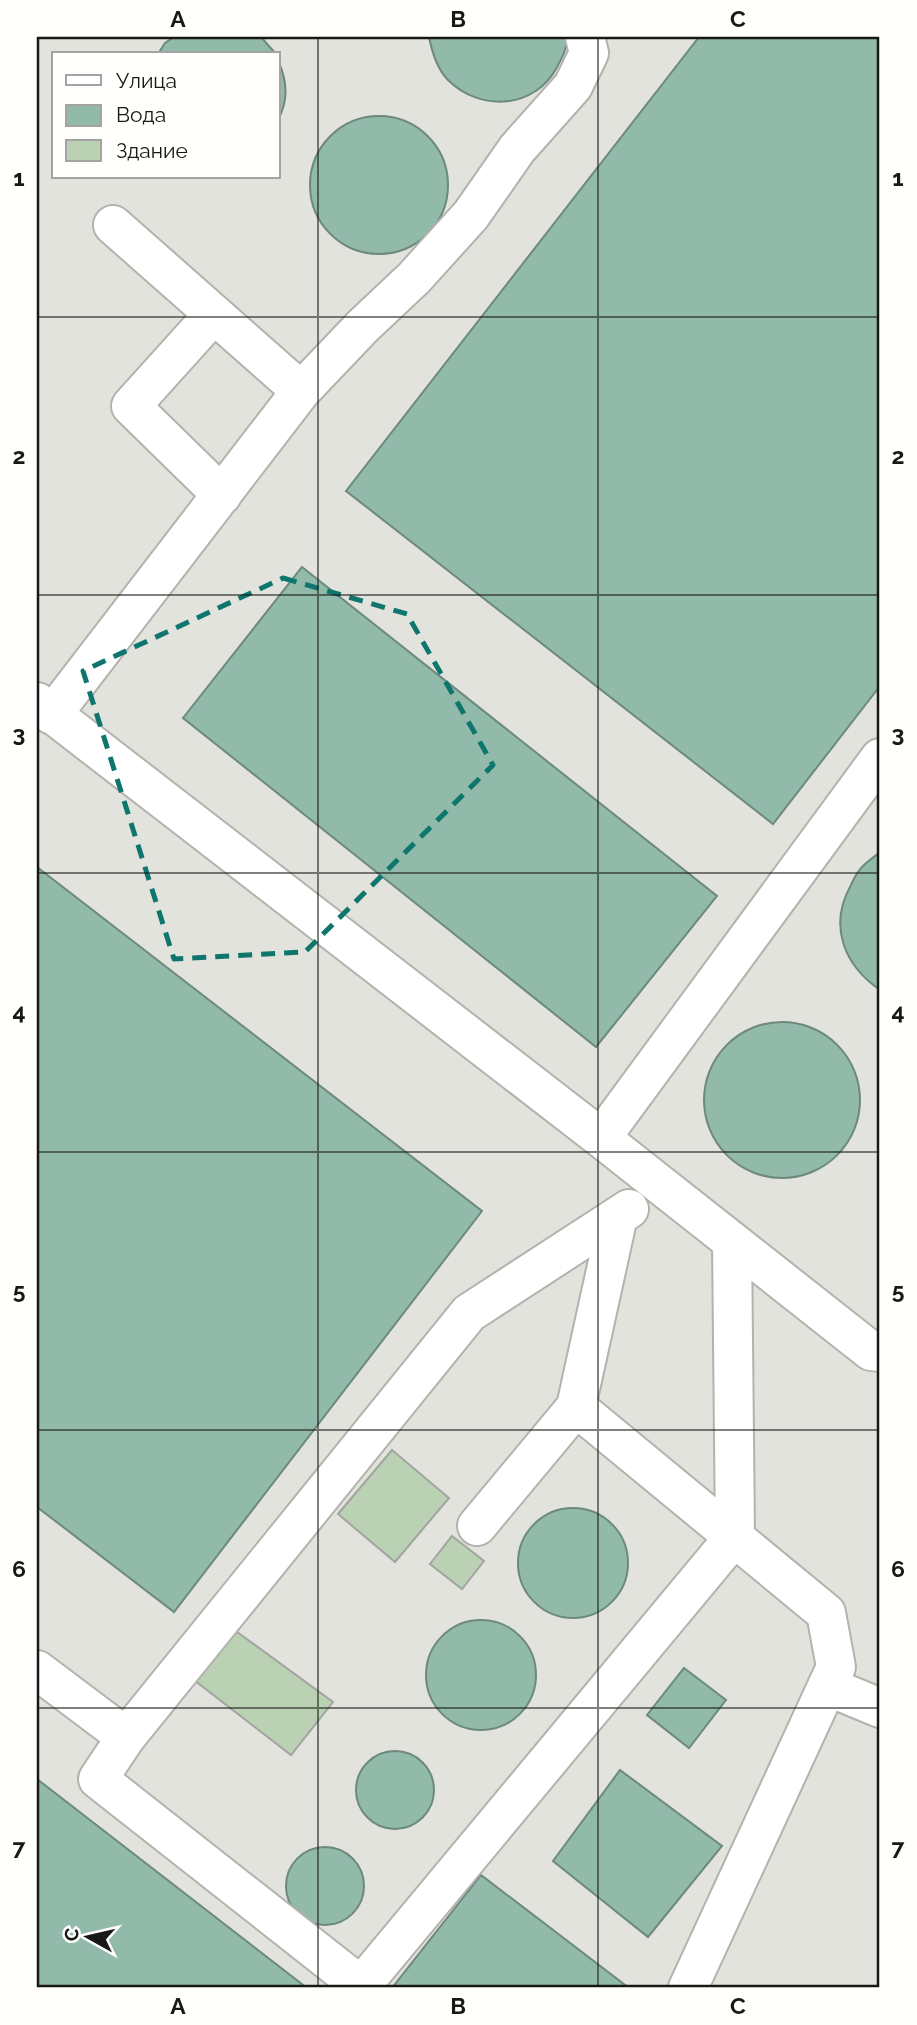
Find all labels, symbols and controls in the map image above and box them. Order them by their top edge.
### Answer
text: A [170,5,186,32]
text: B [450,5,466,32]
text: C [730,5,746,32]
legend [52,52,280,178]
text: Улица [116,68,177,93]
text: Вода [116,102,166,127]
text: Здание [116,138,188,163]
text: 1 [13,164,25,191]
text: 1 [892,164,904,191]
text: 2 [13,442,25,469]
text: 2 [892,442,904,469]
text: 3 [13,720,25,747]
text: 3 [892,720,904,747]
text: 4 [12,998,26,1025]
text: 4 [891,998,905,1025]
text: 5 [13,1277,26,1304]
text: 5 [892,1277,905,1304]
text: 6 [12,1555,26,1582]
text: 6 [891,1555,905,1582]
text: 7 [13,1833,26,1860]
text: 7 [892,1833,905,1860]
north arrow [52,1902,122,1972]
text: С [59,1927,83,1943]
text: A [170,1992,186,2019]
text: B [450,1992,466,2019]
text: C [730,1992,746,2019]

